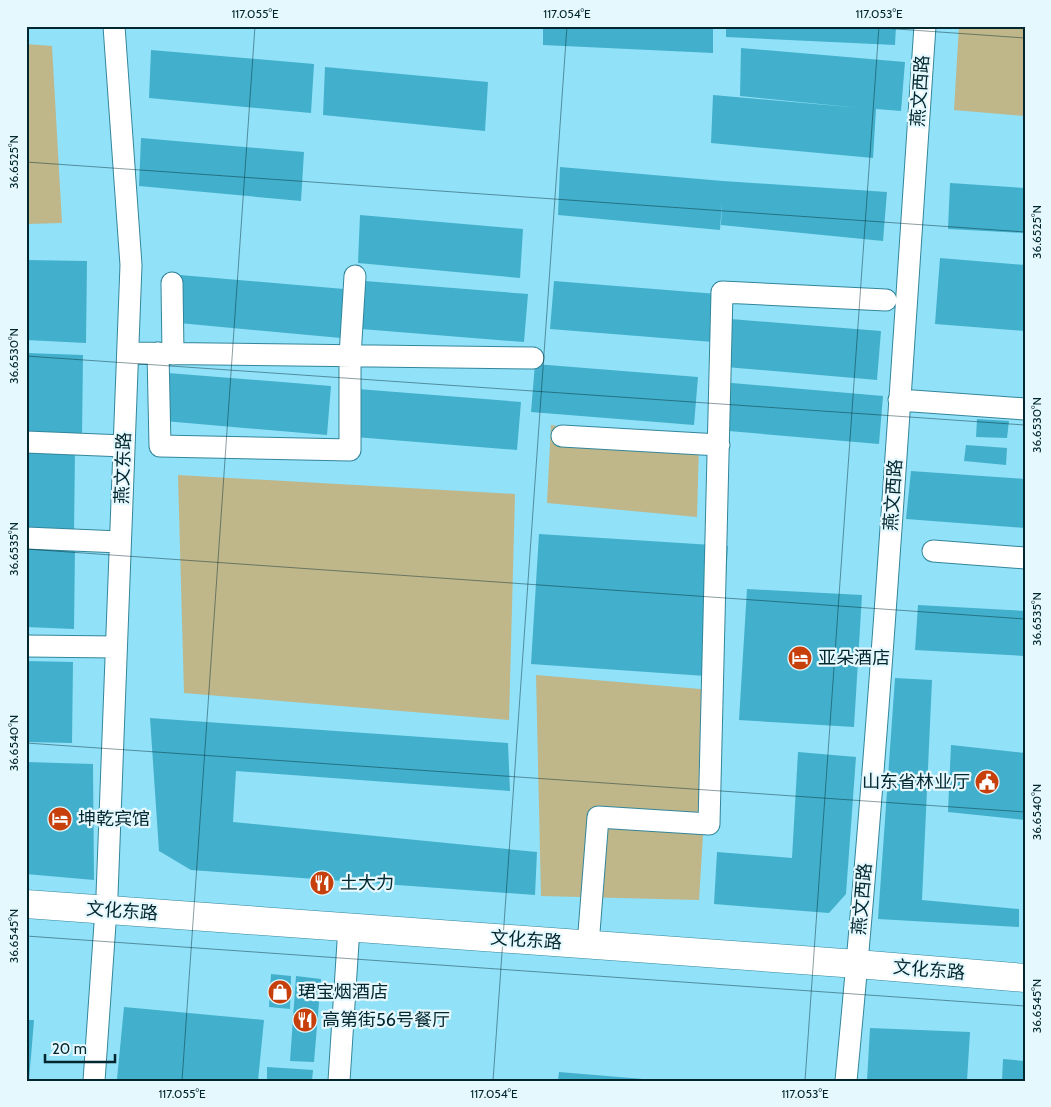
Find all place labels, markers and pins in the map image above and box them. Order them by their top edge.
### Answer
hotel icon: 亚朵酒店 [787,645,813,671]
place label: 亚朵酒店 [818,647,890,669]
public building icon: 山东省林业厅 [974,769,1000,795]
place label: 山东省林业厅 [862,771,970,793]
hotel icon: 坤乾宾馆 [47,806,73,832]
place label: 坤乾宾馆 [78,808,150,830]
restaurant icon: 土大力 [309,870,335,896]
place label: 土大力 [340,872,394,894]
shop icon: 珺宝烟酒店 [267,979,293,1005]
place label: 珺宝烟酒店 [298,981,388,1003]
restaurant icon: 高第街56号餐厅 [292,1007,318,1033]
place label: 高第街56号餐厅 [322,1009,450,1031]

